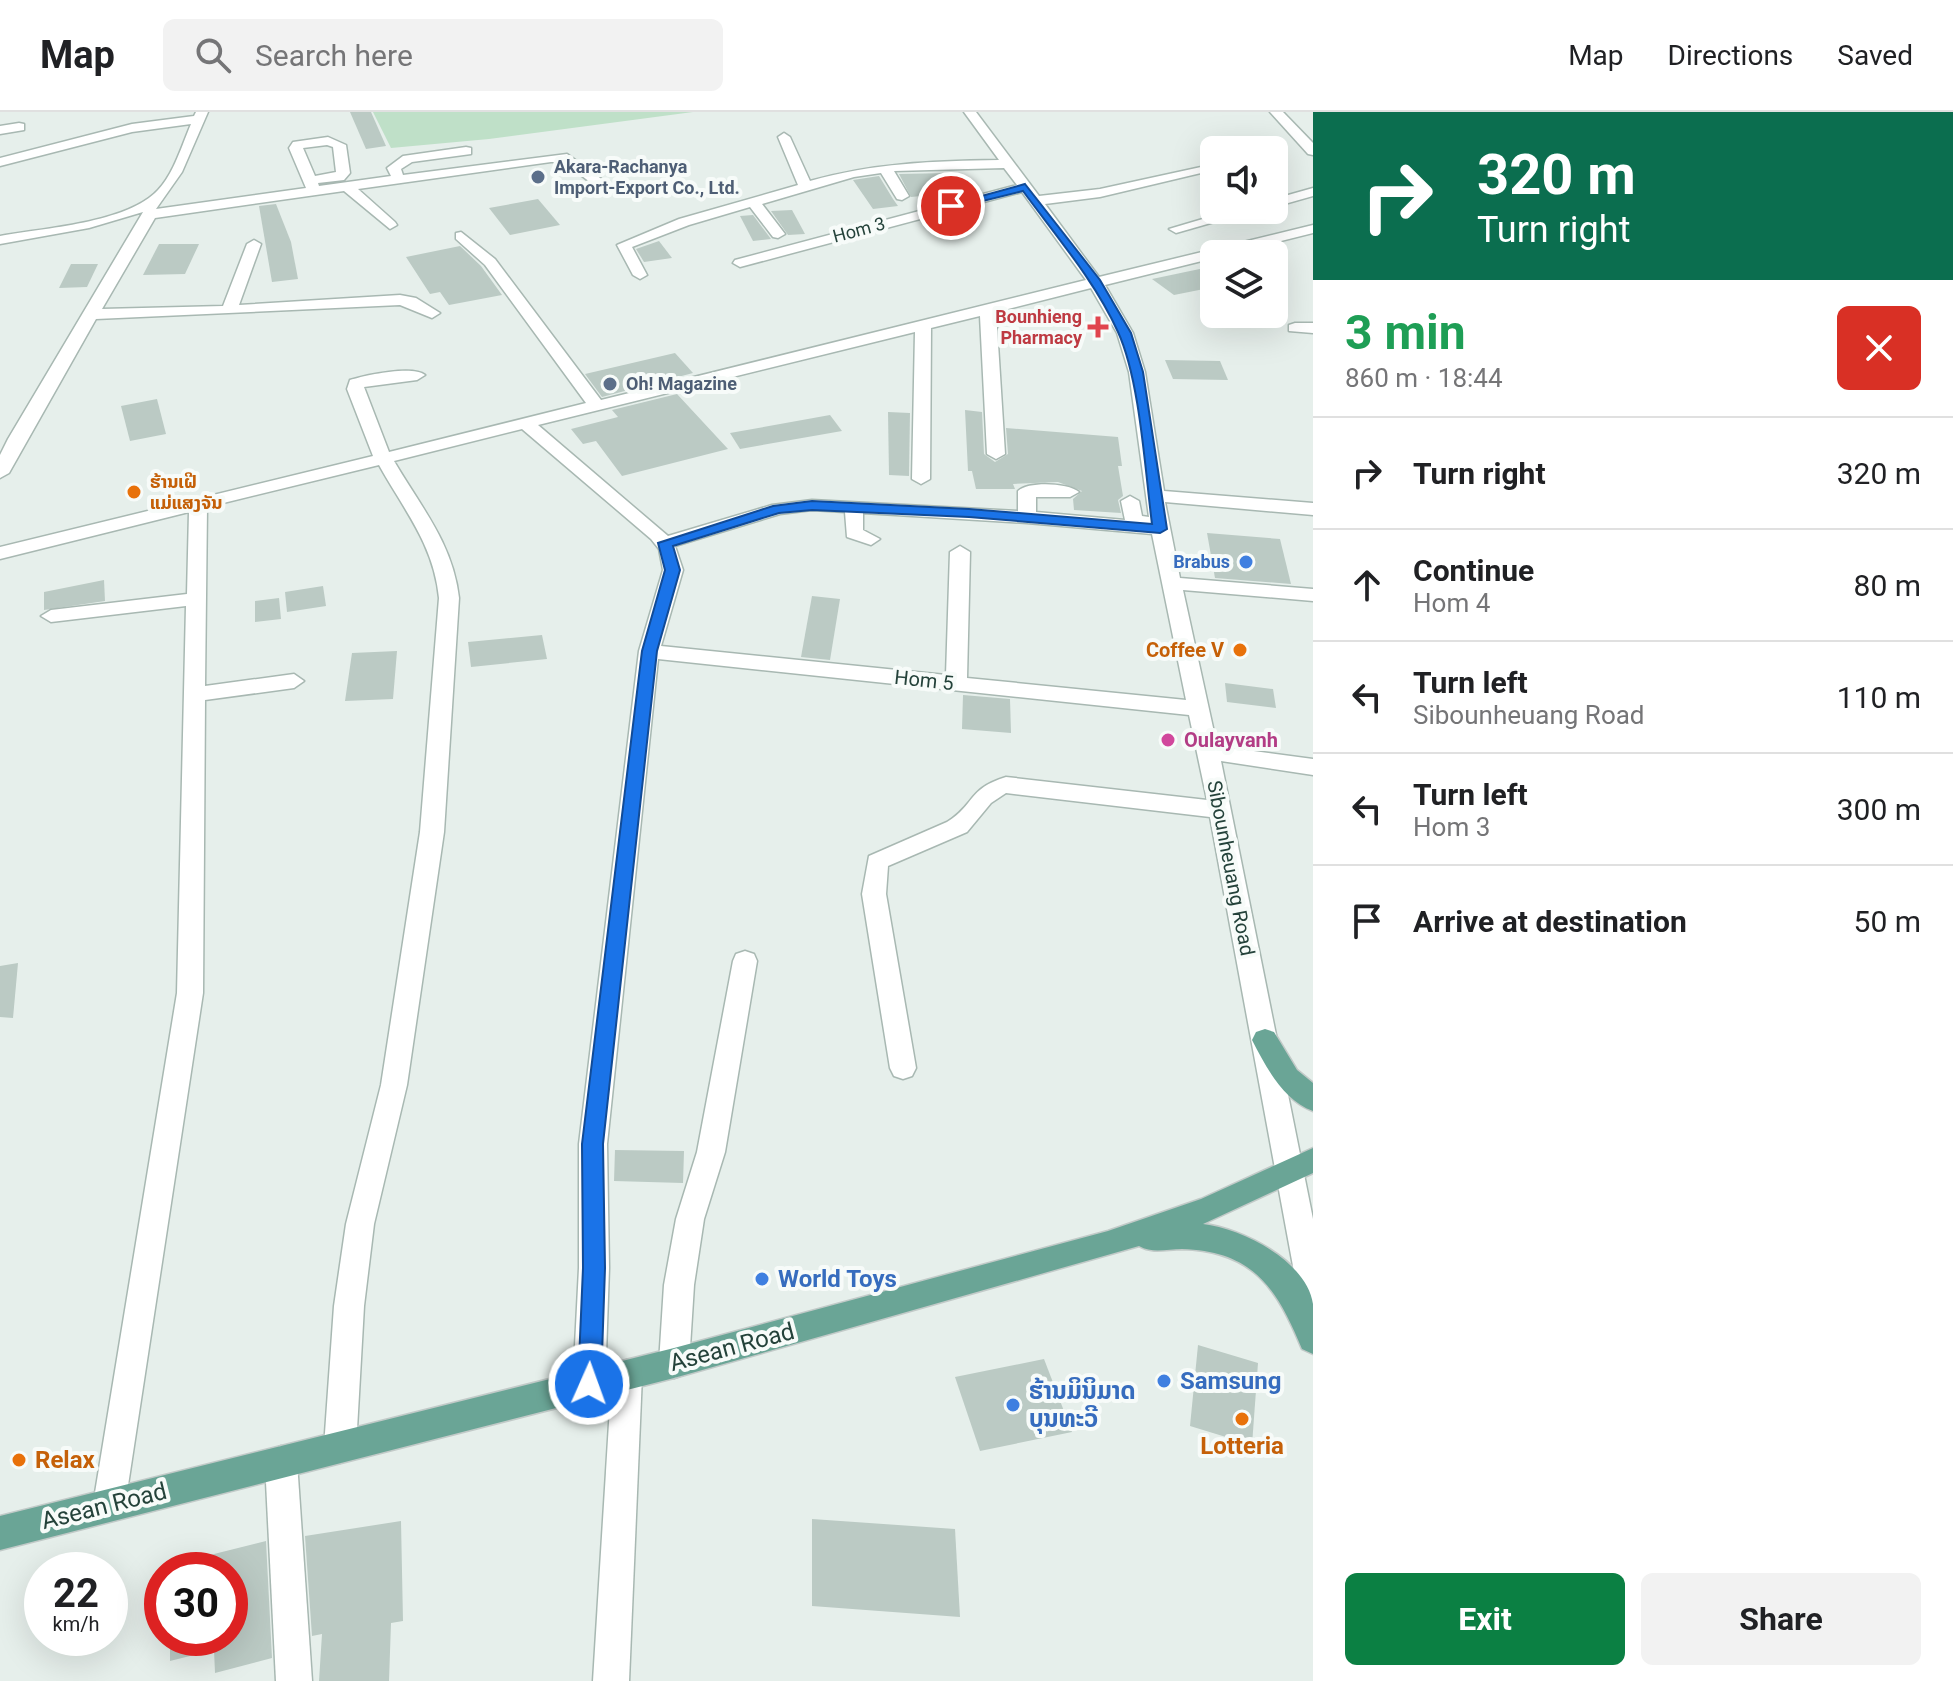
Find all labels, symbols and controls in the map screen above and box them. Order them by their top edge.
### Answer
search box [163,19,723,91]
text: Map [40,33,115,77]
icon: search [191,33,235,77]
text: Search here [255,38,413,73]
text: Map [1568,39,1624,72]
text: Directions [1668,39,1793,72]
text: Saved [1837,39,1913,72]
map controls [1200,136,1288,328]
button: sound [1200,136,1288,224]
text: 320 m [1477,142,1636,208]
icon: right [1345,144,1449,248]
place label: Akara-Rachanya Import-Export Co., Ltd. [554,156,740,198]
marker: Akara-Rachanya Import-Export Co., Ltd. [529,168,547,186]
pin [917,172,985,240]
icon: arrive [929,184,973,228]
text: Turn right [1477,209,1630,251]
street label: Hom 3 [830,212,887,247]
button: layers [1200,240,1288,328]
text: 3 min [1345,304,1466,361]
place label: Bounhieng Pharmacy [995,306,1083,348]
button: close [1837,306,1921,390]
marker: Bounhieng Pharmacy [1089,318,1107,336]
text: 860 m · 18:44 [1345,363,1503,393]
place label: Oh! Magazine [626,373,737,394]
marker: Oh! Magazine [601,375,619,393]
icon: right [1345,451,1389,495]
text: Turn right [1413,456,1546,491]
text: 320 m [1837,456,1921,491]
place label: ຮ້ານເຝີ ແມ່ແສງຈັນ [150,471,222,513]
marker: ຮ້ານເຝີ ແມ່ແສງຈັນ [125,483,143,501]
place label: Brabus [1173,551,1230,572]
marker: Brabus [1237,553,1255,571]
text: Continue [1413,553,1534,588]
icon: ahead [1345,563,1389,607]
text: 80 m [1854,568,1921,603]
text: Hom 4 [1413,588,1490,618]
place label: Coffee V [1146,638,1225,662]
marker: Coffee V [1231,641,1249,659]
street label: Hom 5 [893,665,955,695]
text: Turn left [1413,665,1528,700]
icon: left [1345,675,1389,719]
text: 110 m [1837,680,1921,715]
text: Sibounheuang Road [1413,700,1645,730]
place label: Oulayvanh [1184,728,1278,752]
marker: Oulayvanh [1159,731,1177,749]
text: Turn left [1413,777,1528,812]
street label: Sibounheuang Road [1202,778,1260,958]
icon: left [1345,787,1389,831]
text: 300 m [1837,792,1921,827]
text: Hom 3 [1413,812,1490,842]
icon: arrive [1345,899,1389,943]
text: Arrive at destination [1413,904,1687,939]
text: 50 m [1854,904,1921,939]
place label: World Toys [778,1265,897,1293]
marker: World Toys [753,1270,771,1288]
street label: Asean Road [667,1317,797,1377]
position arrow [547,1342,631,1426]
place label: Samsung [1180,1367,1281,1395]
marker: Samsung [1155,1372,1173,1390]
place label: ຮ້ານມິນິມາດ ບຸນທະວີ [1029,1376,1135,1434]
marker: ຮ້ານມິນິມາດ ບຸນທະວີ [1004,1396,1022,1414]
marker: Lotteria [1233,1410,1251,1428]
place label: Lotteria [1200,1432,1284,1460]
place label: Relax [35,1446,96,1474]
marker: Relax [10,1451,28,1469]
street label: Asean Road [38,1477,170,1535]
speed limit sign: 30 [144,1552,248,1656]
text: 22 [53,1570,99,1617]
button: Exit [1345,1573,1625,1665]
button: Share [1641,1573,1921,1665]
text: km/h [53,1612,99,1636]

